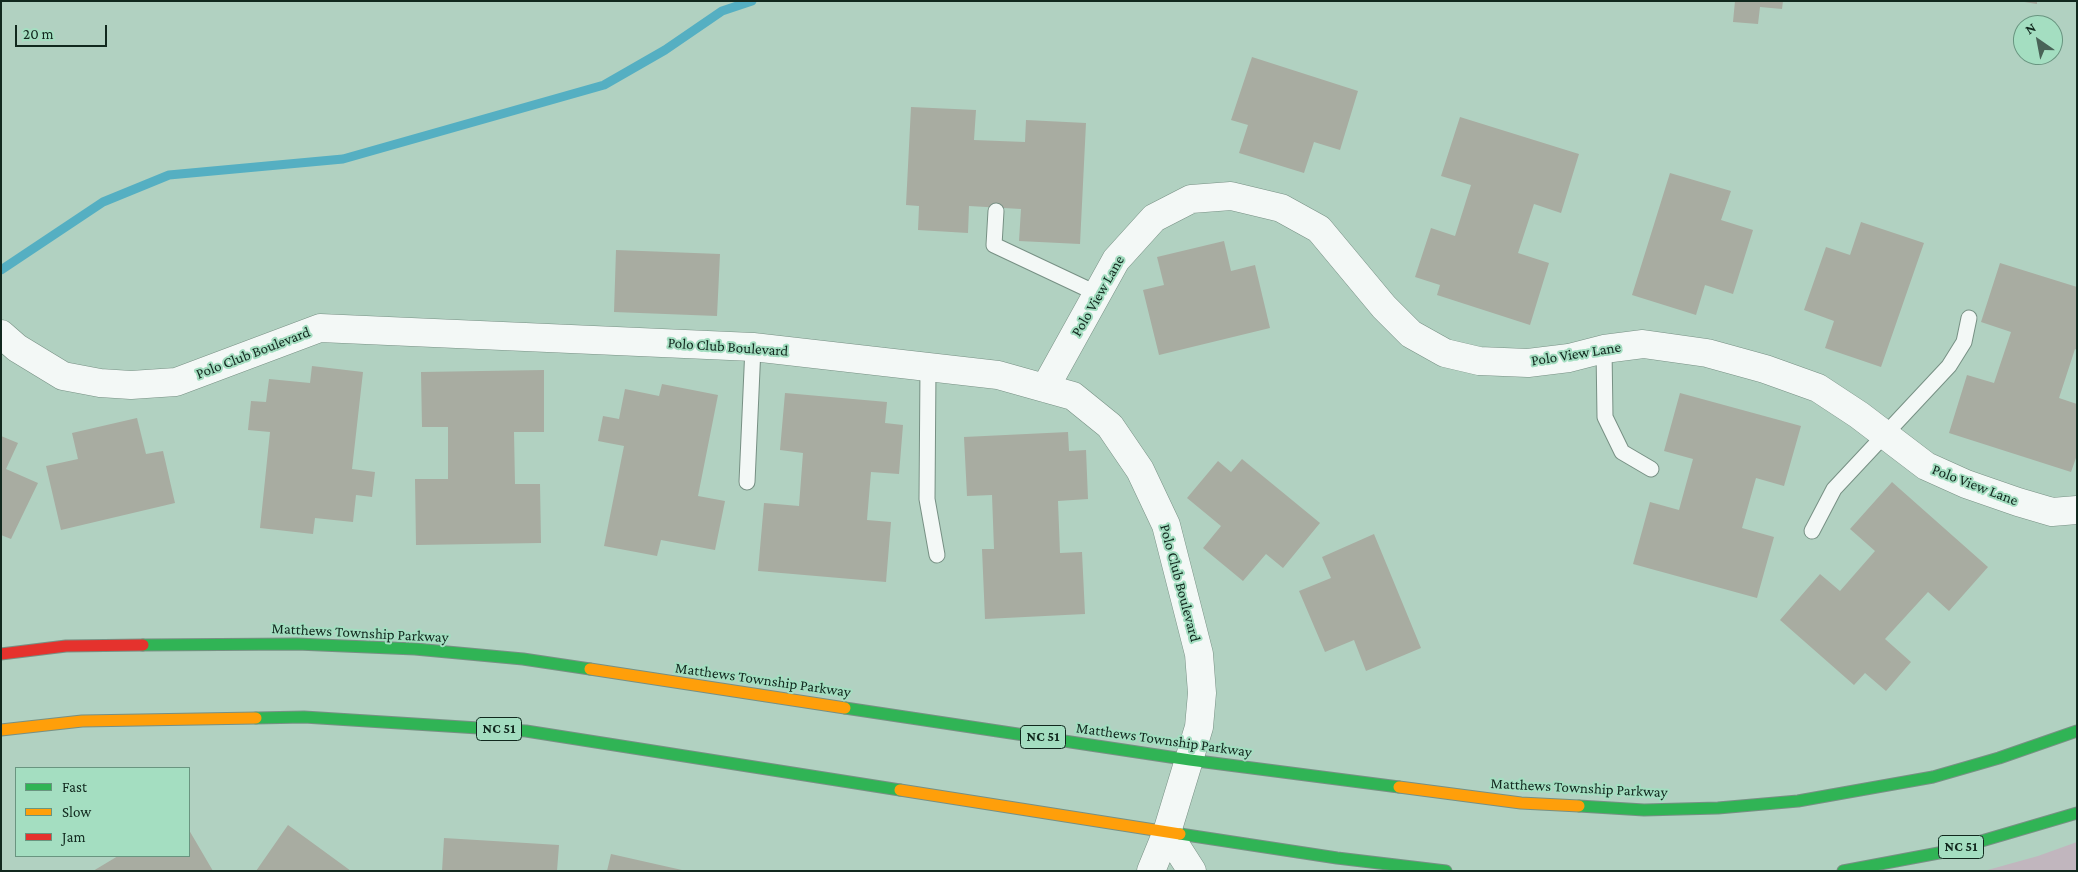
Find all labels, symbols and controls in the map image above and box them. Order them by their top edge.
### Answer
scale bar [18,15,110,47]
north arrow [2013,15,2063,65]
text: N [2022,19,2039,38]
text: 20 m [23,26,54,42]
street label: Polo View Lane [1068,252,1128,340]
street label: Polo Club Boulevard [193,323,313,383]
street label: Polo Club Boulevard [667,334,789,360]
street label: Polo View Lane [1530,338,1622,370]
street label: Polo View Lane [1929,460,2021,510]
street label: Polo Club Boulevard [1156,522,1204,644]
street label: Matthews Township Parkway [271,619,449,647]
street label: Matthews Township Parkway [674,659,852,701]
road number: NC 51 [476,718,522,741]
street label: Matthews Township Parkway [1075,719,1253,761]
road number: NC 51 [1020,726,1066,749]
legend [15,767,190,857]
street label: Matthews Township Parkway [1490,774,1668,802]
text: Fast [62,779,87,795]
text: Slow [62,804,91,820]
text: Jam [62,829,85,845]
road number: NC 51 [1938,836,1984,859]

